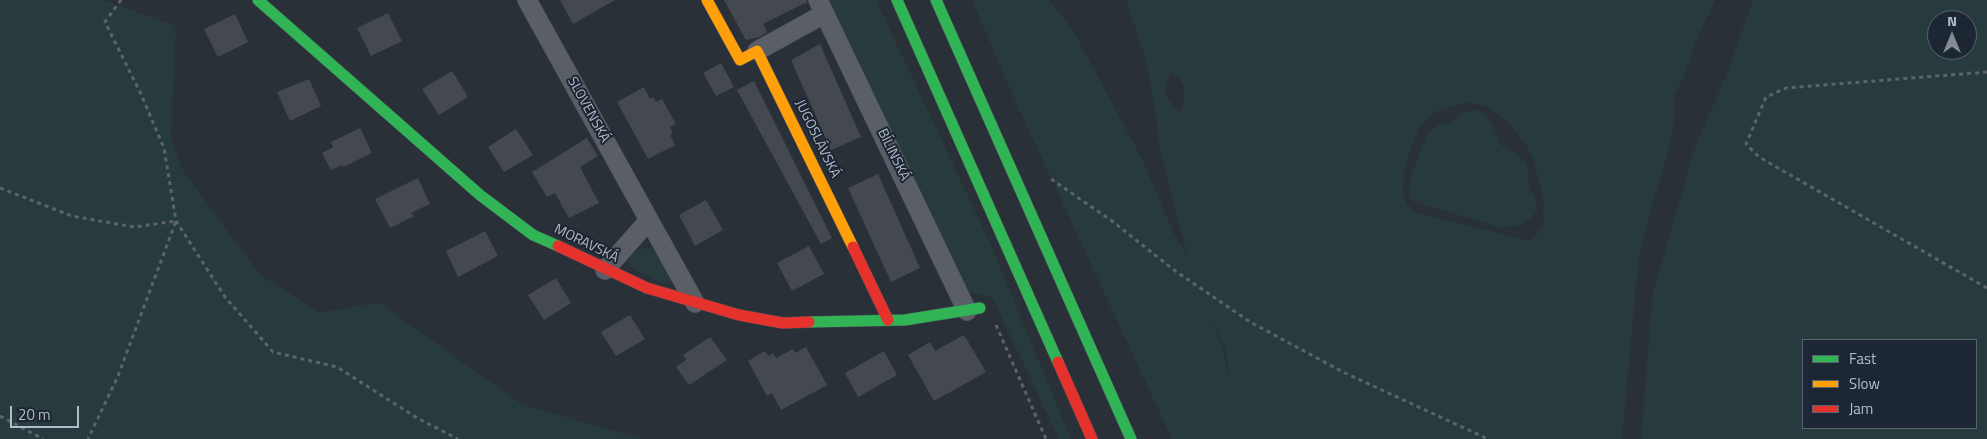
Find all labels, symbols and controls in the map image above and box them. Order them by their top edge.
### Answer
north arrow [1927,10,1977,60]
text: N [1947,10,1957,31]
street label: SLOVENSKÁ [563,74,613,146]
street label: JUGOSLÁVSKÁ [791,97,843,181]
street label: BÍLINSKÁ [873,126,913,184]
street label: MORAVSKÁ [551,221,621,267]
legend [1802,339,1977,429]
text: Fast [1849,347,1876,370]
text: Slow [1849,372,1880,395]
scale bar [12,396,81,428]
text: Jam [1849,397,1873,420]
text: 20 m [18,403,51,426]

